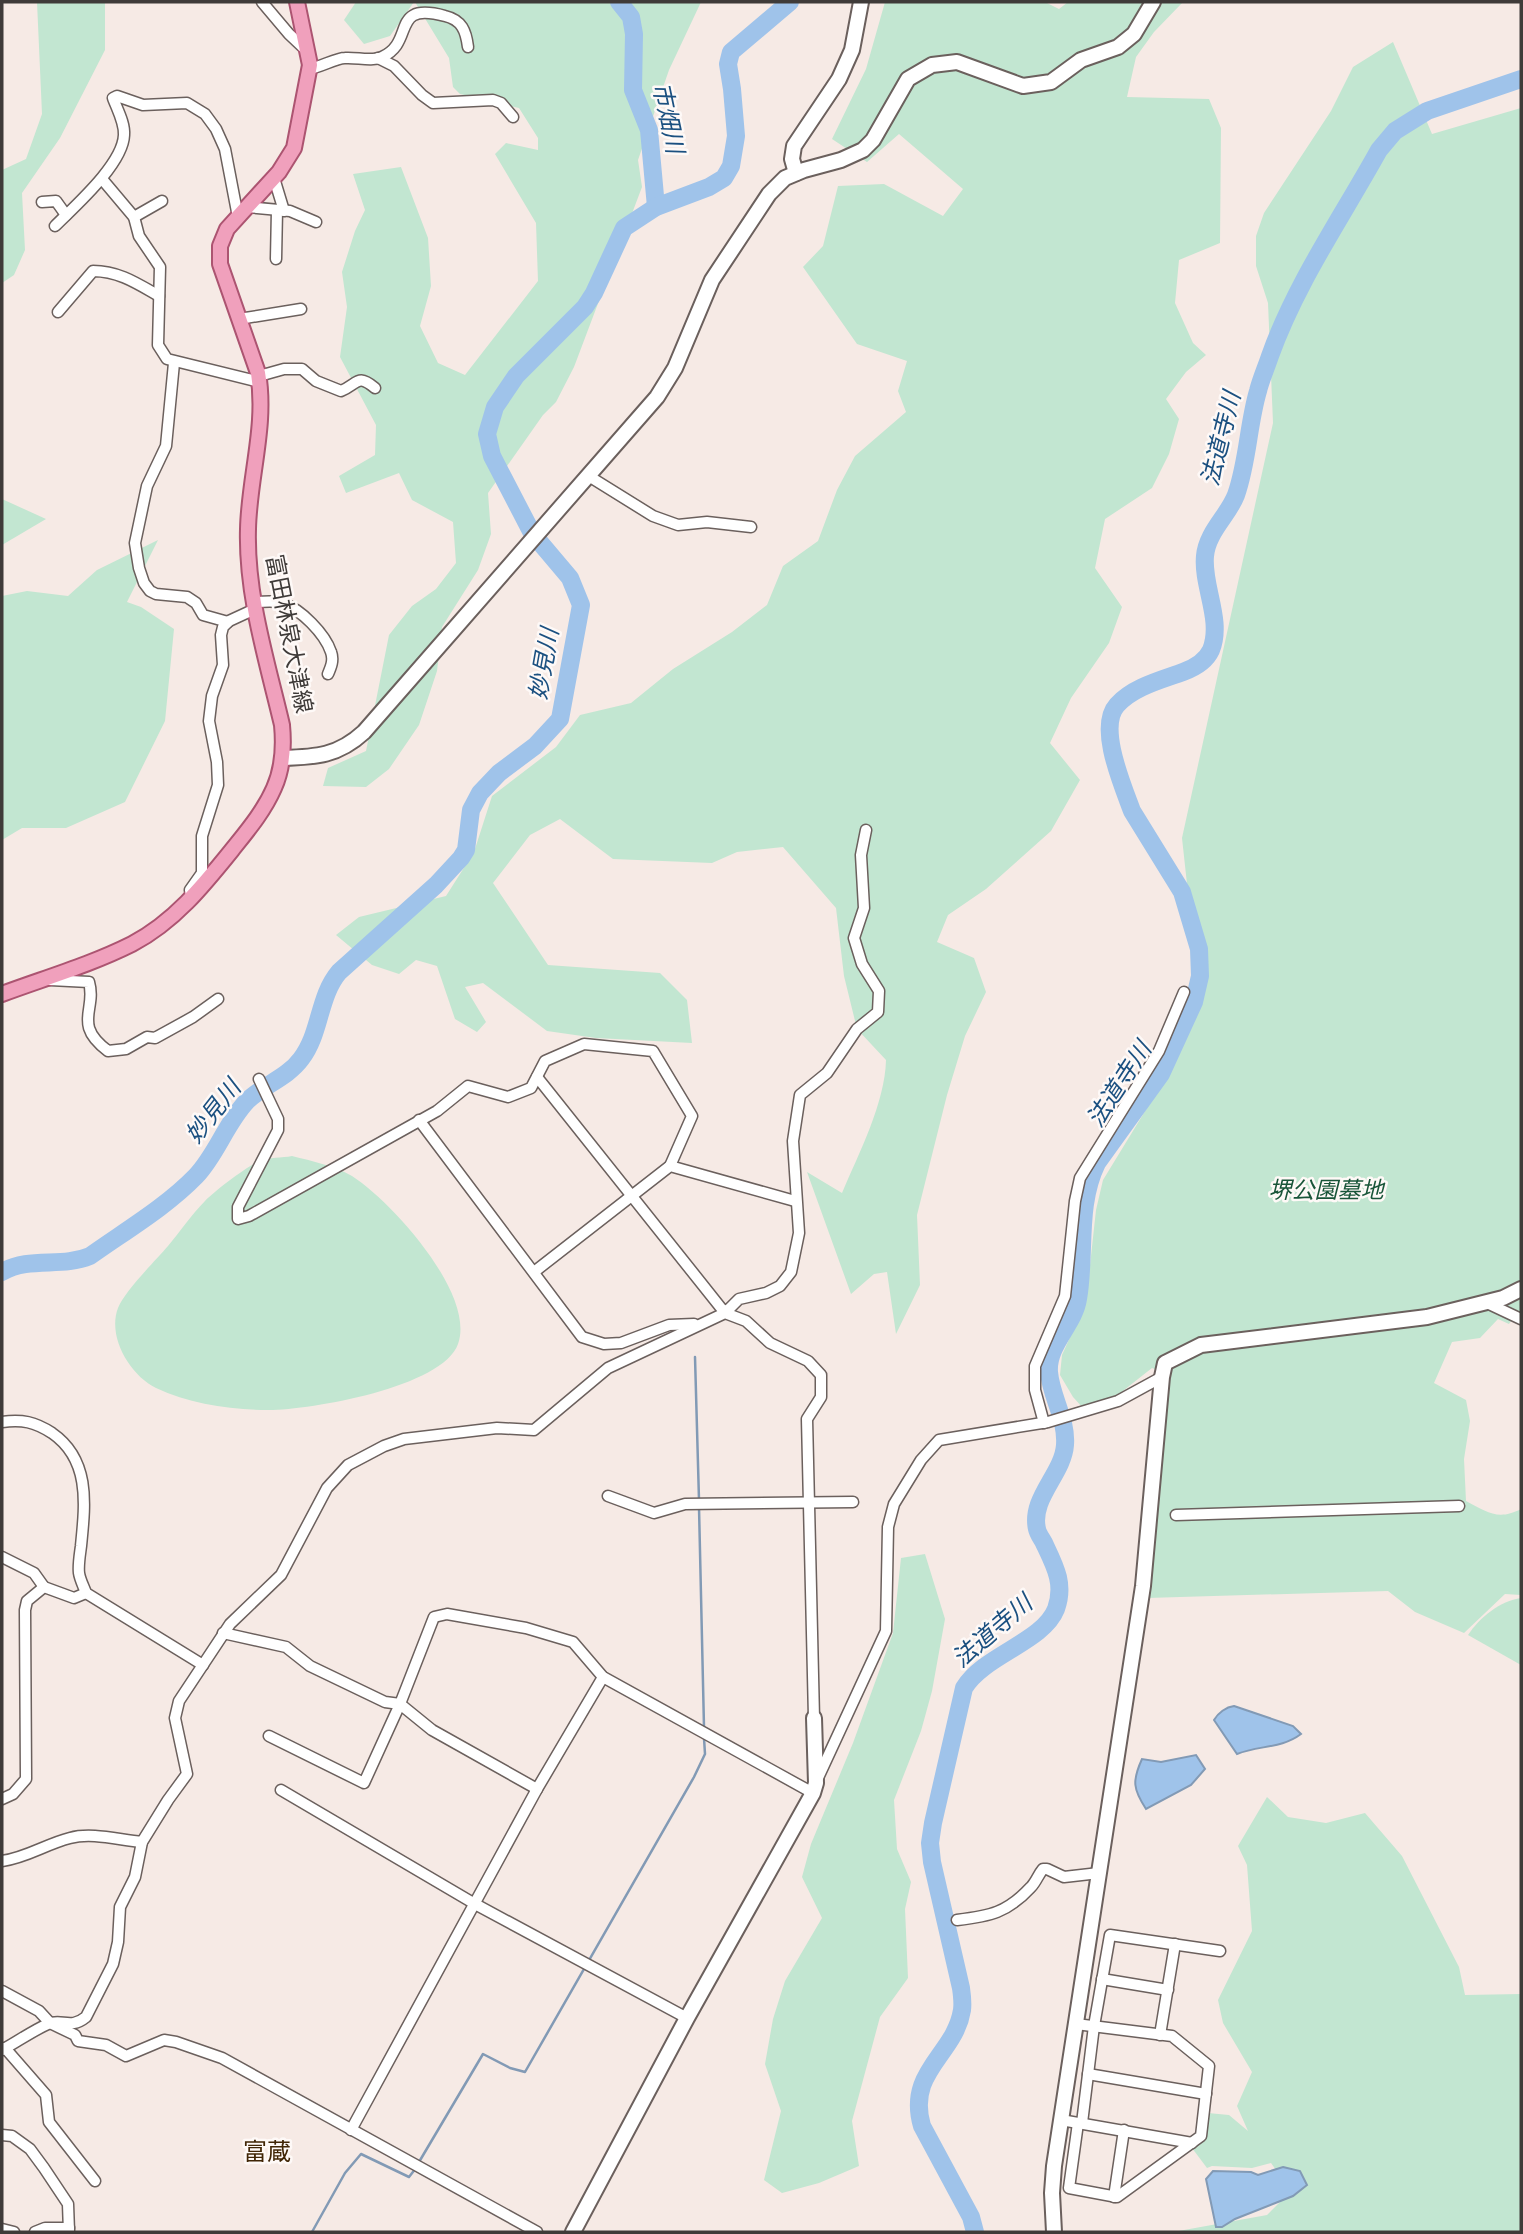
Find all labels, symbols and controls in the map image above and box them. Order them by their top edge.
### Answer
water label: 市畑川 [642,79,693,160]
water label: 法道寺川 [1193,385,1252,490]
street label: 富田林泉大津線 [255,552,321,716]
water label: 妙見川 [521,622,569,703]
water label: 法道寺川 [1079,1032,1163,1135]
water label: 妙見川 [178,1070,252,1151]
park label: 堺公園墓地 [1269,1174,1386,1209]
water label: 法道寺川 [945,1585,1043,1677]
district label: 富蔵 [243,2135,291,2171]

